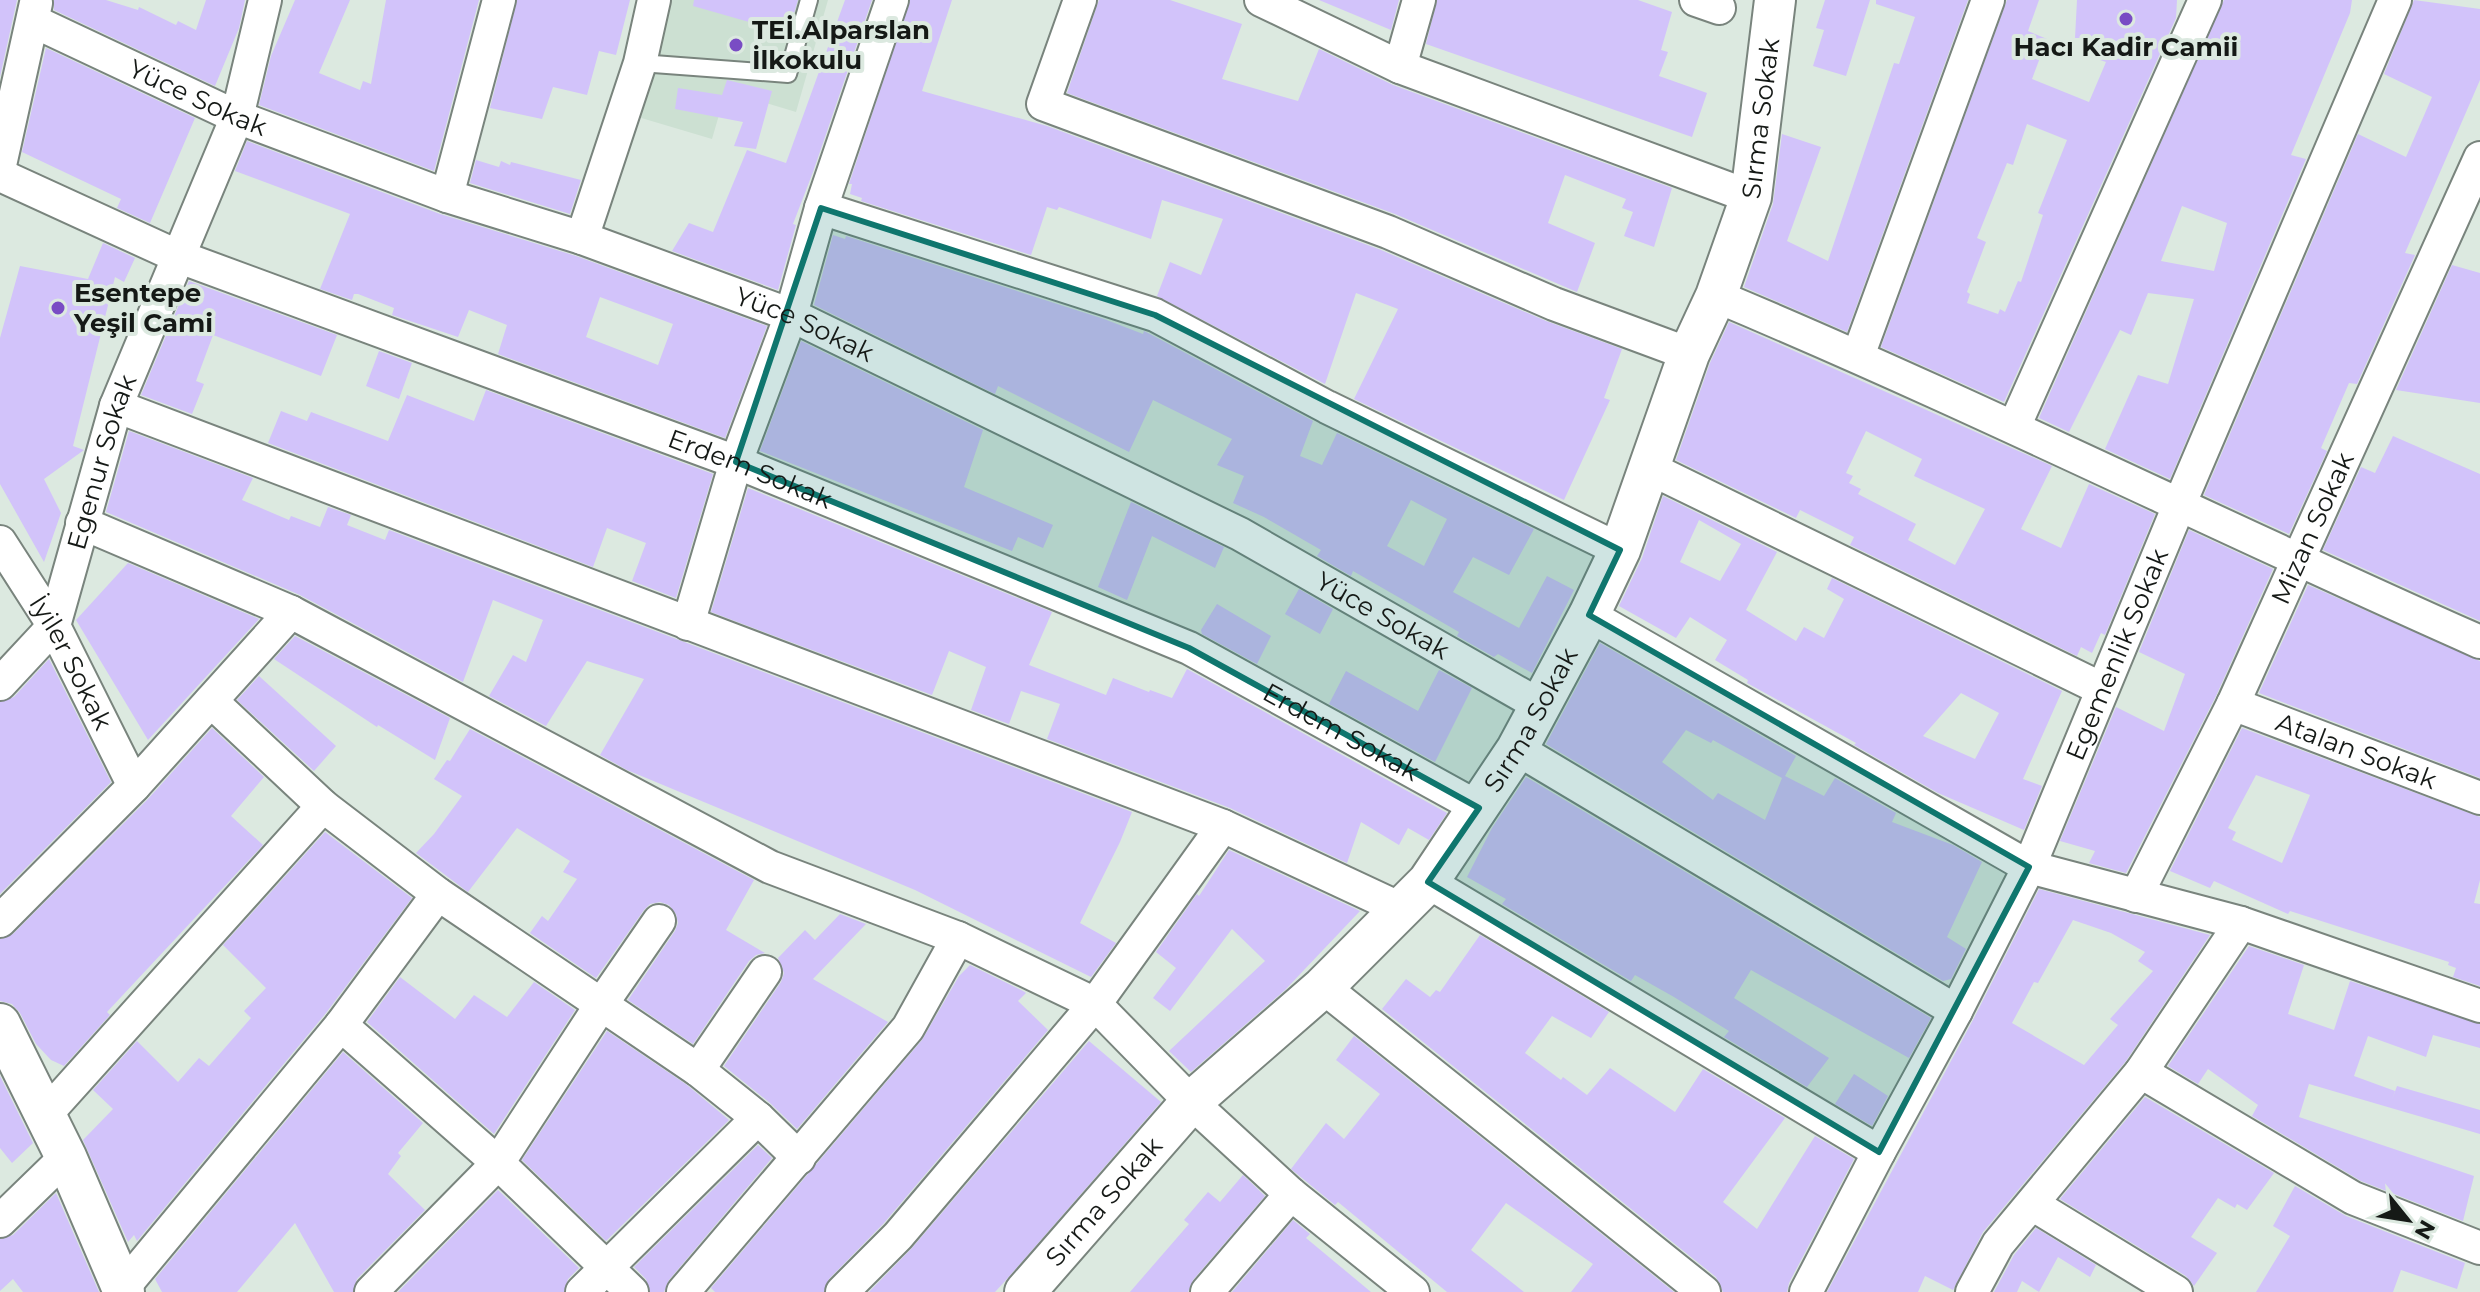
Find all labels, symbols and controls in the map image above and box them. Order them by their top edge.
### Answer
marker: Hacı Kadir Camii [2117,10,2135,28]
place label: TEİ.Alparslan İlkokulu [752,14,930,76]
place label: Hacı Kadir Camii [2014,31,2238,63]
marker: TEİ.Alparslan İlkokulu [727,36,745,54]
street label: Sırma Sokak [1735,36,1786,200]
street label: Yüce Sokak [124,52,272,143]
place label: Esentepe Yeşil Cami [73,277,213,339]
street label: Yüce Sokak [731,280,880,369]
marker: Esentepe Yeşil Cami [49,299,67,317]
street label: Egenur Sokak [60,369,144,553]
street label: Erdem Sokak [664,422,837,516]
street label: Mizan Sokak [2264,447,2361,609]
street label: Egemenlik Sokak [2059,543,2175,765]
street label: Yüce Sokak [1310,565,1456,667]
street label: İyiler Sokak [22,589,119,735]
street label: Sırma Sokak [1477,642,1585,798]
street label: Erdem Sokak [1257,676,1425,788]
street label: Atalan Sokak [2272,706,2442,796]
street label: Sırma Sokak [1039,1130,1169,1273]
north arrow [2368,1180,2448,1260]
text: N [2409,1215,2441,1244]

